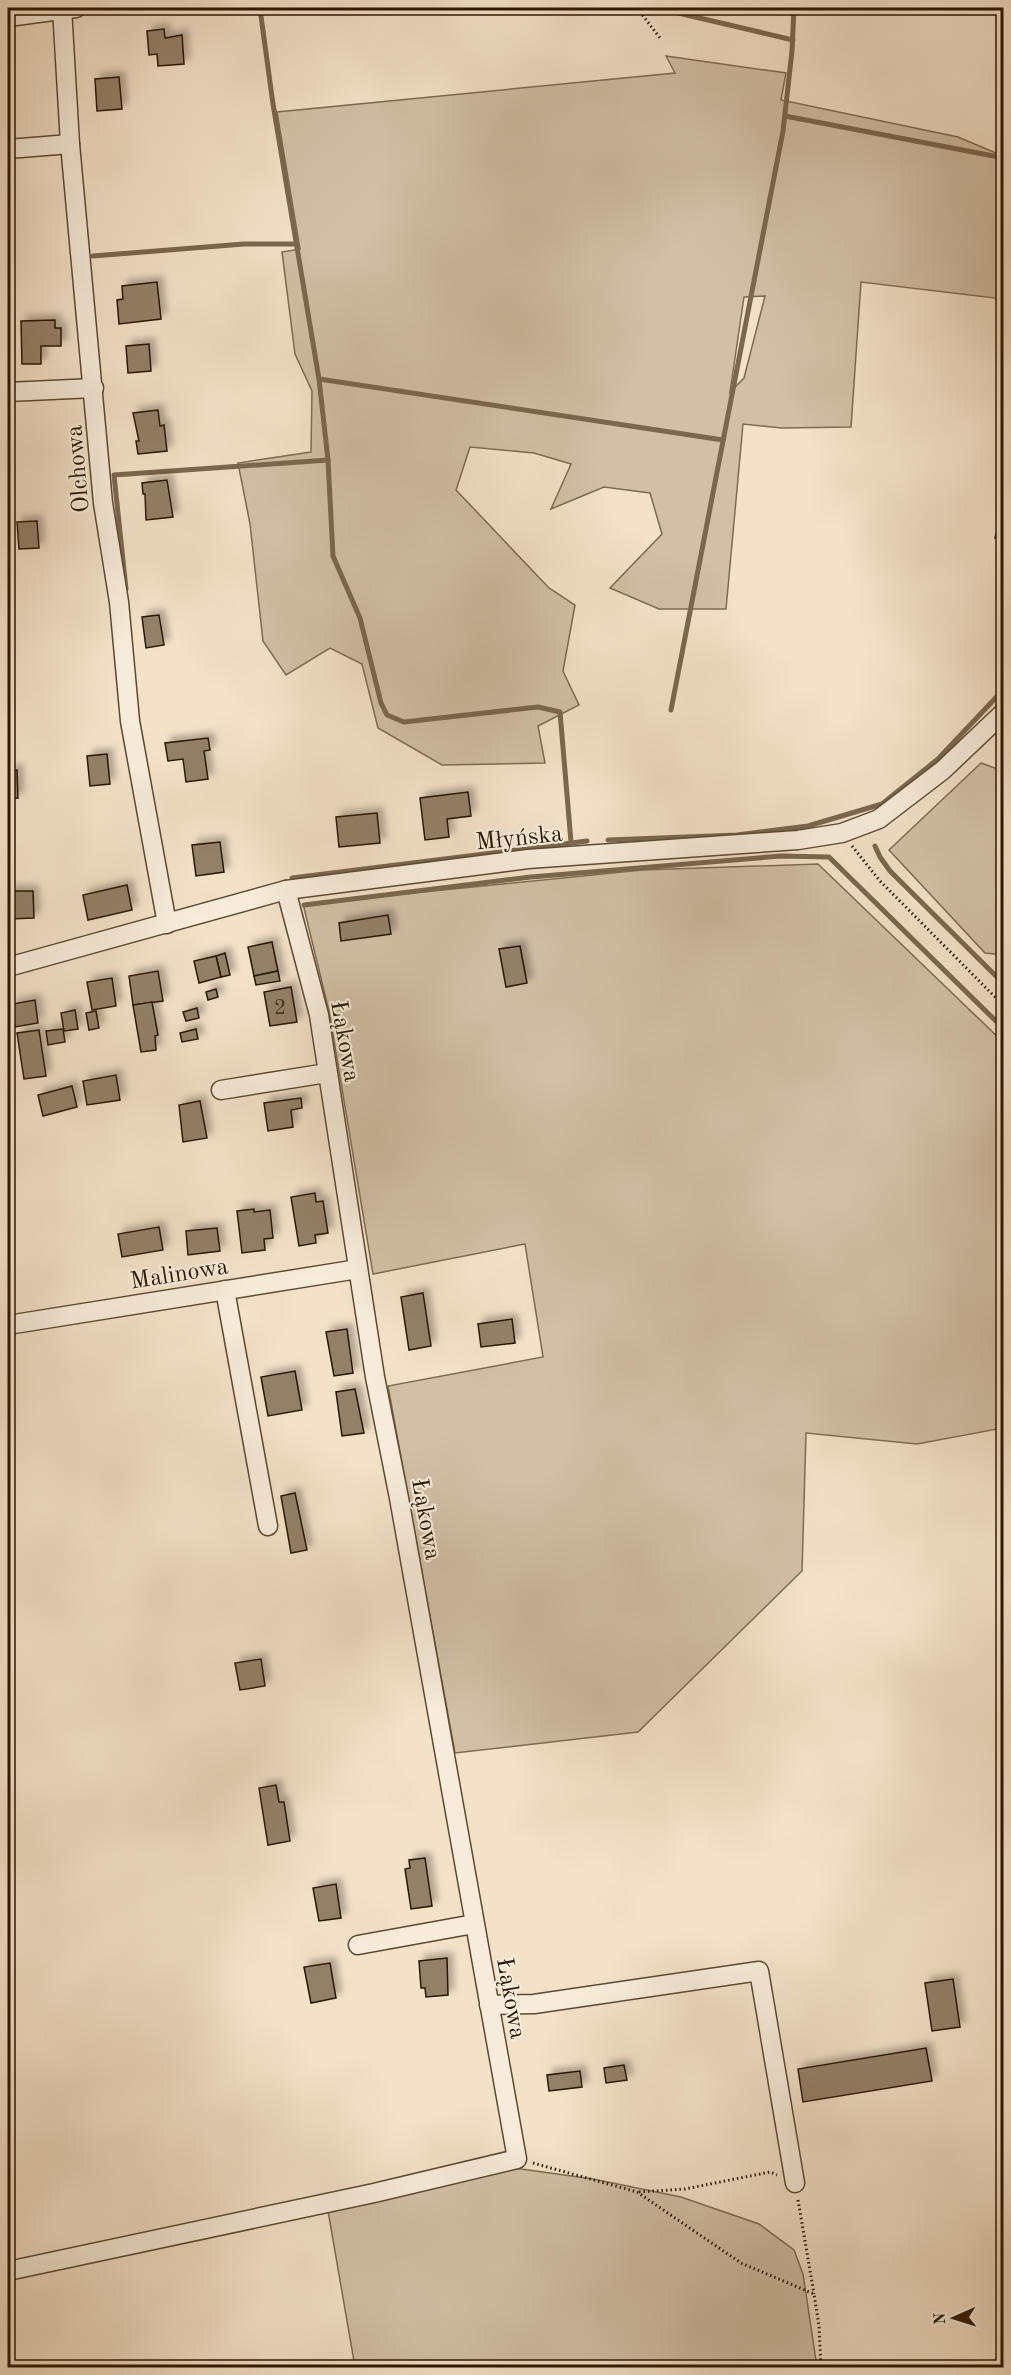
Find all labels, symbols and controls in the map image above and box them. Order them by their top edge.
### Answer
street label: Olchowa [63,424,95,514]
street label: Młyńska [475,822,564,855]
house number: 2 [274,998,286,1019]
street label: Łąkowa [325,999,363,1084]
street label: Malinowa [128,1255,230,1295]
street label: Łąkowa [406,1477,444,1562]
street label: Łąkowa [491,1956,529,2041]
north arrow [924,2288,984,2348]
text: N [933,2311,949,2325]

